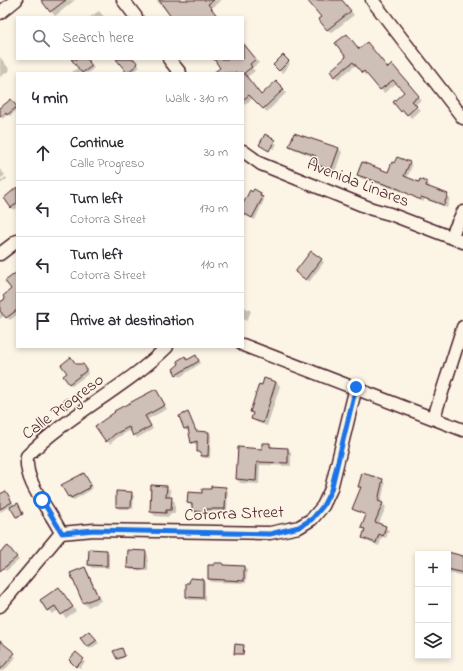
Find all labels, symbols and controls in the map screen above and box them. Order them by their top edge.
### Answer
search box [16,16,244,60]
icon: search [30,27,52,49]
text: Search here [62,27,134,49]
text: 4 min [32,86,68,111]
text: Walk · 310 m [165,89,228,108]
text: Continue [70,132,124,154]
icon: ahead [32,142,54,164]
text: 30 m [204,143,228,162]
street label: Avenida Linares [303,152,413,214]
text: Calle Progreso [70,154,144,173]
text: Turn left [70,188,123,210]
icon: left [32,198,54,220]
text: 170 m [200,199,228,218]
text: Cotorra Street [70,210,146,229]
text: Turn left [70,244,123,266]
icon: left [32,254,54,276]
text: 110 m [201,255,228,274]
text: Cotorra Street [70,266,146,285]
icon: arrive [32,310,54,332]
text: Arrive at destination [70,310,194,332]
street label: Calle Progreso [17,368,111,448]
route end [347,378,365,396]
route start [33,491,51,509]
street label: Cotorra Street [184,500,284,528]
map controls [415,551,451,659]
button: + [415,551,451,587]
button: − [415,587,451,623]
button: layers [415,623,451,659]

